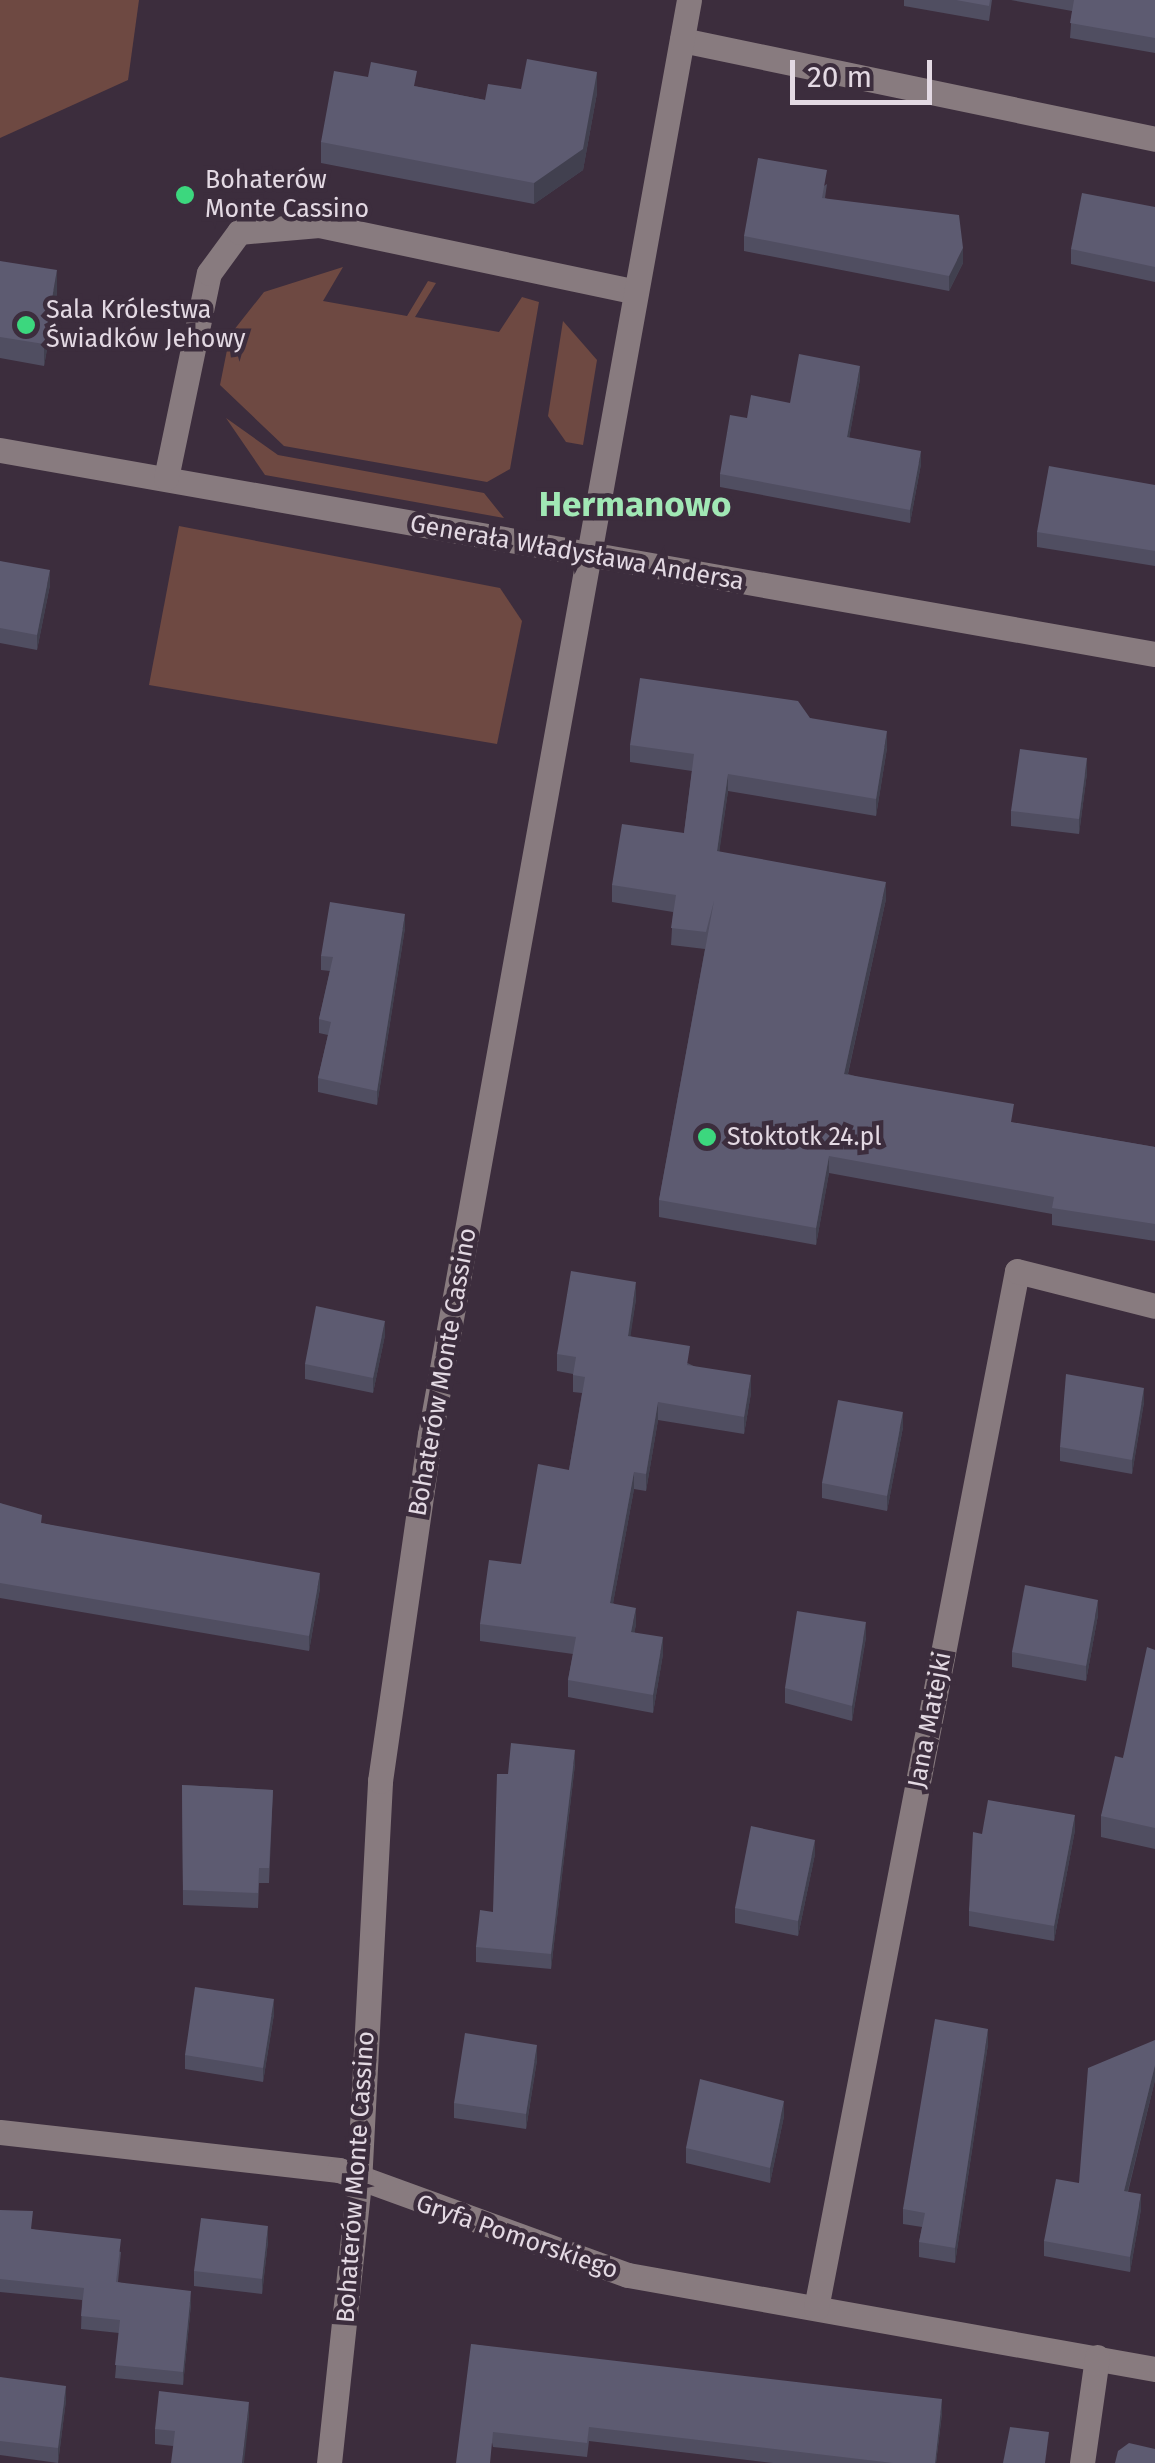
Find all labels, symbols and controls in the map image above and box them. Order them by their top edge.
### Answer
scale bar [795,40,938,102]
text: 20 m [807,59,872,95]
place label: Bohaterów Monte Cassino [205,166,369,225]
marker: Bohaterów Monte Cassino [174,184,196,206]
place label: Sala Królestwa Świadków Jehowy [46,296,246,355]
marker: Sala Królestwa Świadków Jehowy [15,314,37,336]
district label: Hermanowo [539,483,731,525]
street label: Generała Władysława Andersa [408,509,746,597]
place label: Stoktotk 24.pl [727,1122,882,1152]
marker: Stoktotk 24.pl [696,1126,718,1148]
street label: Bohaterów Monte Cassino [403,1225,483,1519]
street label: Jana Matejki [902,1649,958,1791]
street label: Bohaterów Monte Cassino [331,2030,381,2324]
street label: Gryfa Pomorskiego [412,2188,622,2286]

